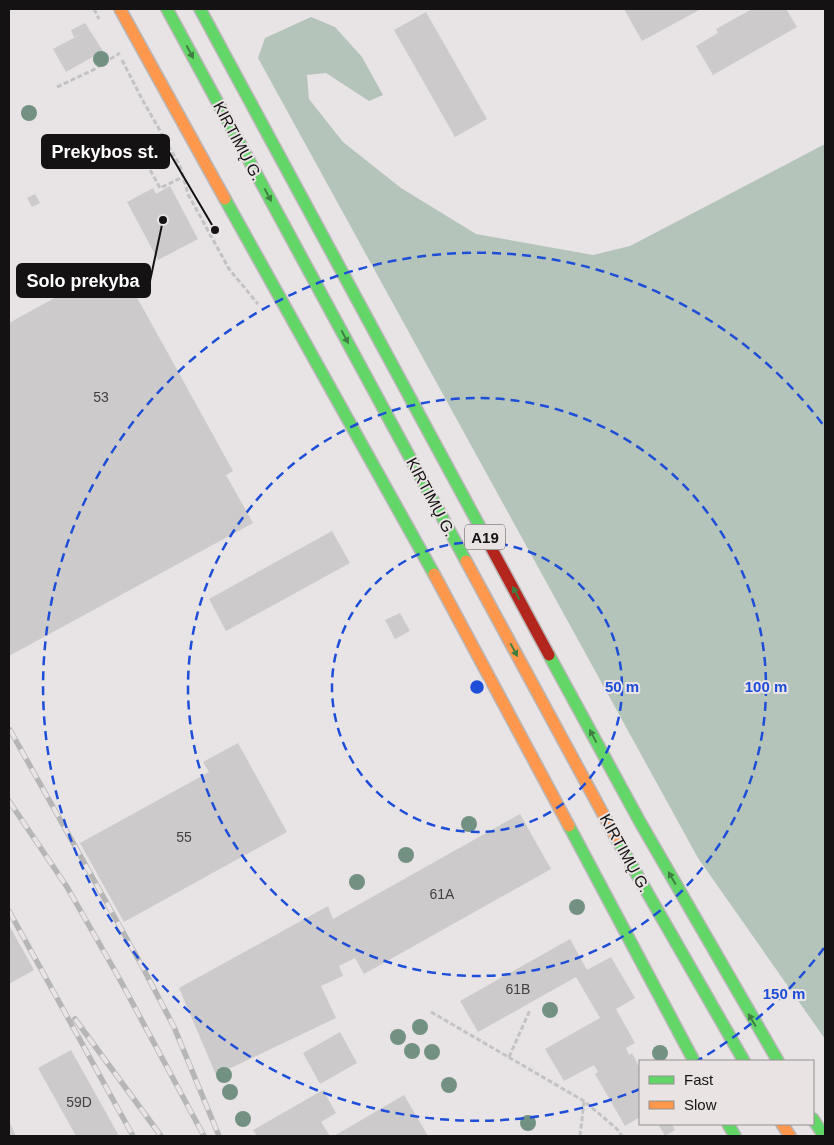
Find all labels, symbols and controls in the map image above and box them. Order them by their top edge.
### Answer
one-way arrow [186,44,194,59]
street label: KIRTIMŲ G. [210,99,266,183]
callout: Prekybos st. [42,135,169,168]
text: Prekybos st. [51,142,159,162]
one-way arrow [263,188,272,201]
callout: Solo prekyba [17,264,150,297]
text: Solo prekyba [26,271,141,291]
one-way arrow [341,330,349,345]
house number: 53 [93,389,109,405]
street label: KIRTIMŲ G. [403,455,459,539]
road number: A19 [465,524,505,550]
one-way arrow [512,586,520,601]
one-way arrow [510,642,518,657]
centre of rings [468,678,486,696]
text: 50 m [605,678,639,695]
text: 100 m [745,678,787,695]
one-way arrow [589,729,597,743]
street label: KIRTIMŲ G. [597,811,653,895]
house number: 55 [176,829,192,845]
one-way arrow [667,872,676,885]
house number: 61A [430,886,455,902]
house number: 61B [506,981,530,997]
text: 150 m [763,985,805,1002]
one-way arrow [748,1013,757,1026]
legend [639,1060,814,1125]
text: Fast [684,1071,714,1088]
house number: 59D [66,1094,92,1110]
text: Slow [684,1096,717,1113]

